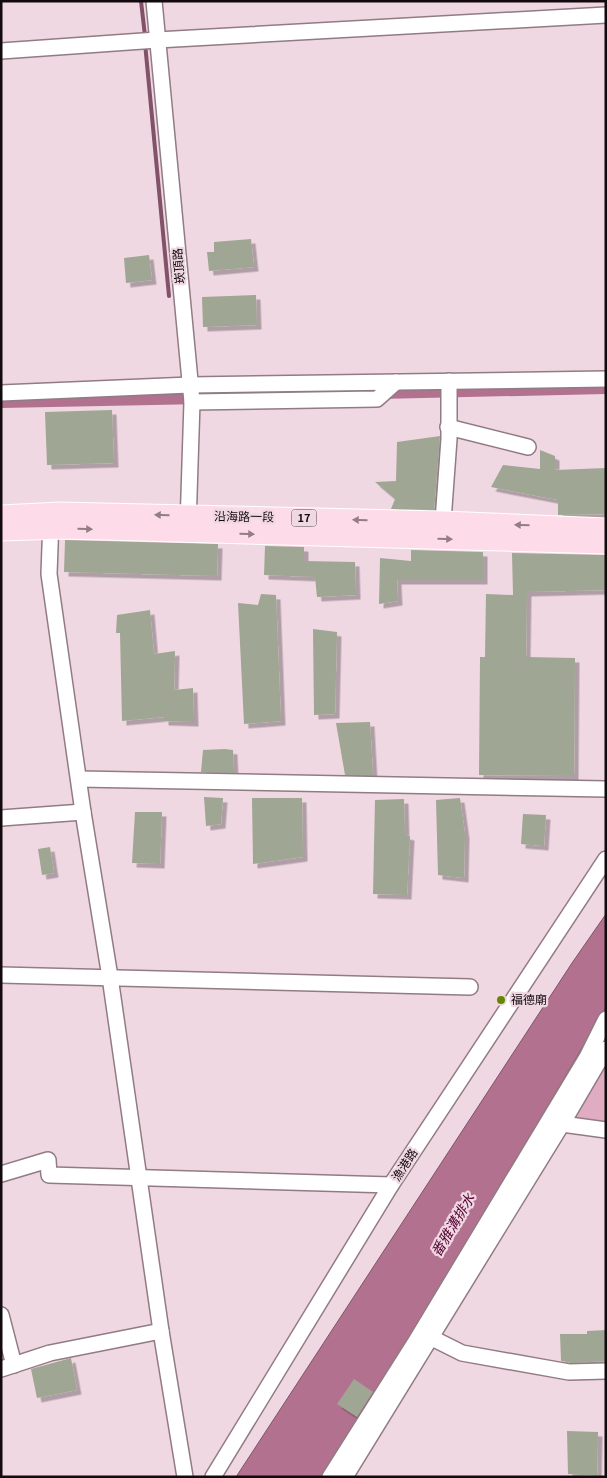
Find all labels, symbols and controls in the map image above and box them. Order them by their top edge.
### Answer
street label: 崁頂路 [167,247,188,285]
street label: 沿海路一段 [214,506,274,525]
road number: 17 [292,509,316,526]
one-way arrow [154,511,170,519]
one-way arrow [351,515,367,523]
one-way arrow [514,520,530,528]
one-way arrow [77,526,93,534]
one-way arrow [240,530,256,538]
one-way arrow [437,535,453,543]
place label: 福德廟 [511,990,547,1007]
marker: 福德廟 [495,994,507,1006]
street label: 漁港路 [387,1144,421,1184]
water label: 番雅溝排水 [426,1188,479,1260]

